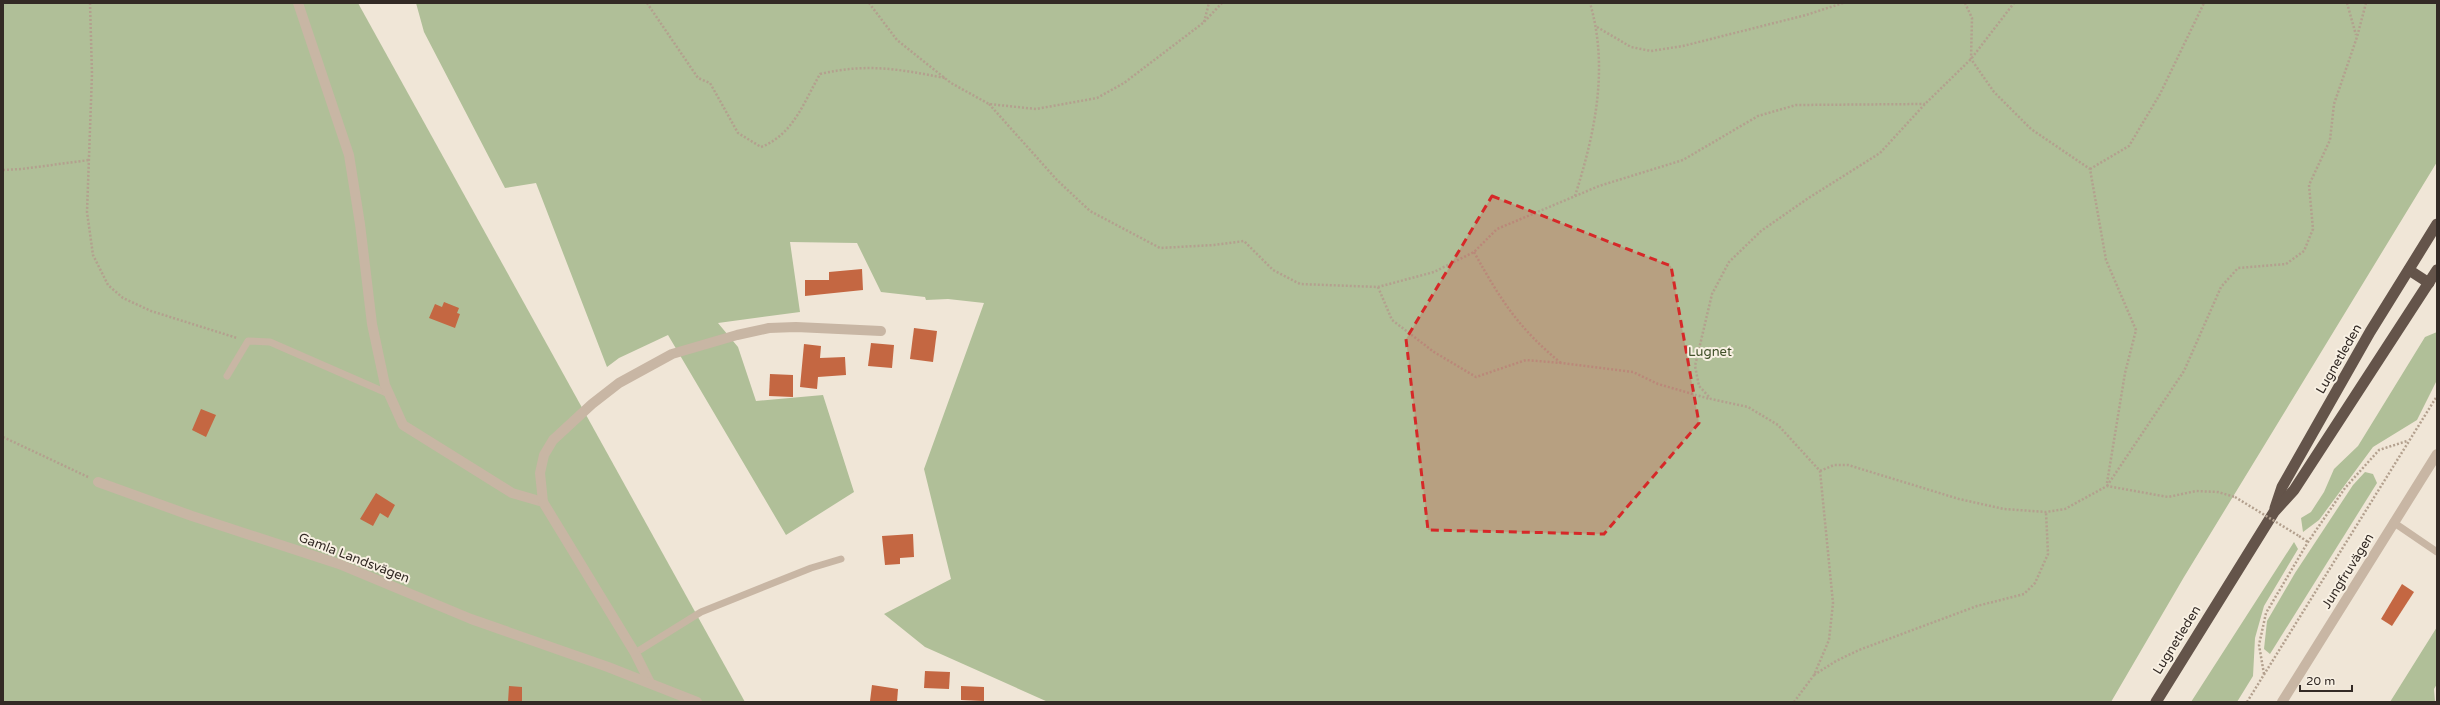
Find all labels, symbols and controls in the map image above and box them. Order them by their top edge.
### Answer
street label: Lugnetleden [2313,321,2365,397]
park label: Lugnet [1688,344,1732,360]
street label: Gamla Landsvägen [296,529,412,587]
street label: Jungfruvägen [2319,530,2377,612]
street label: Lugnetleden [2150,603,2204,677]
scale bar [2300,667,2352,693]
text: 20 m [2306,674,2335,688]

